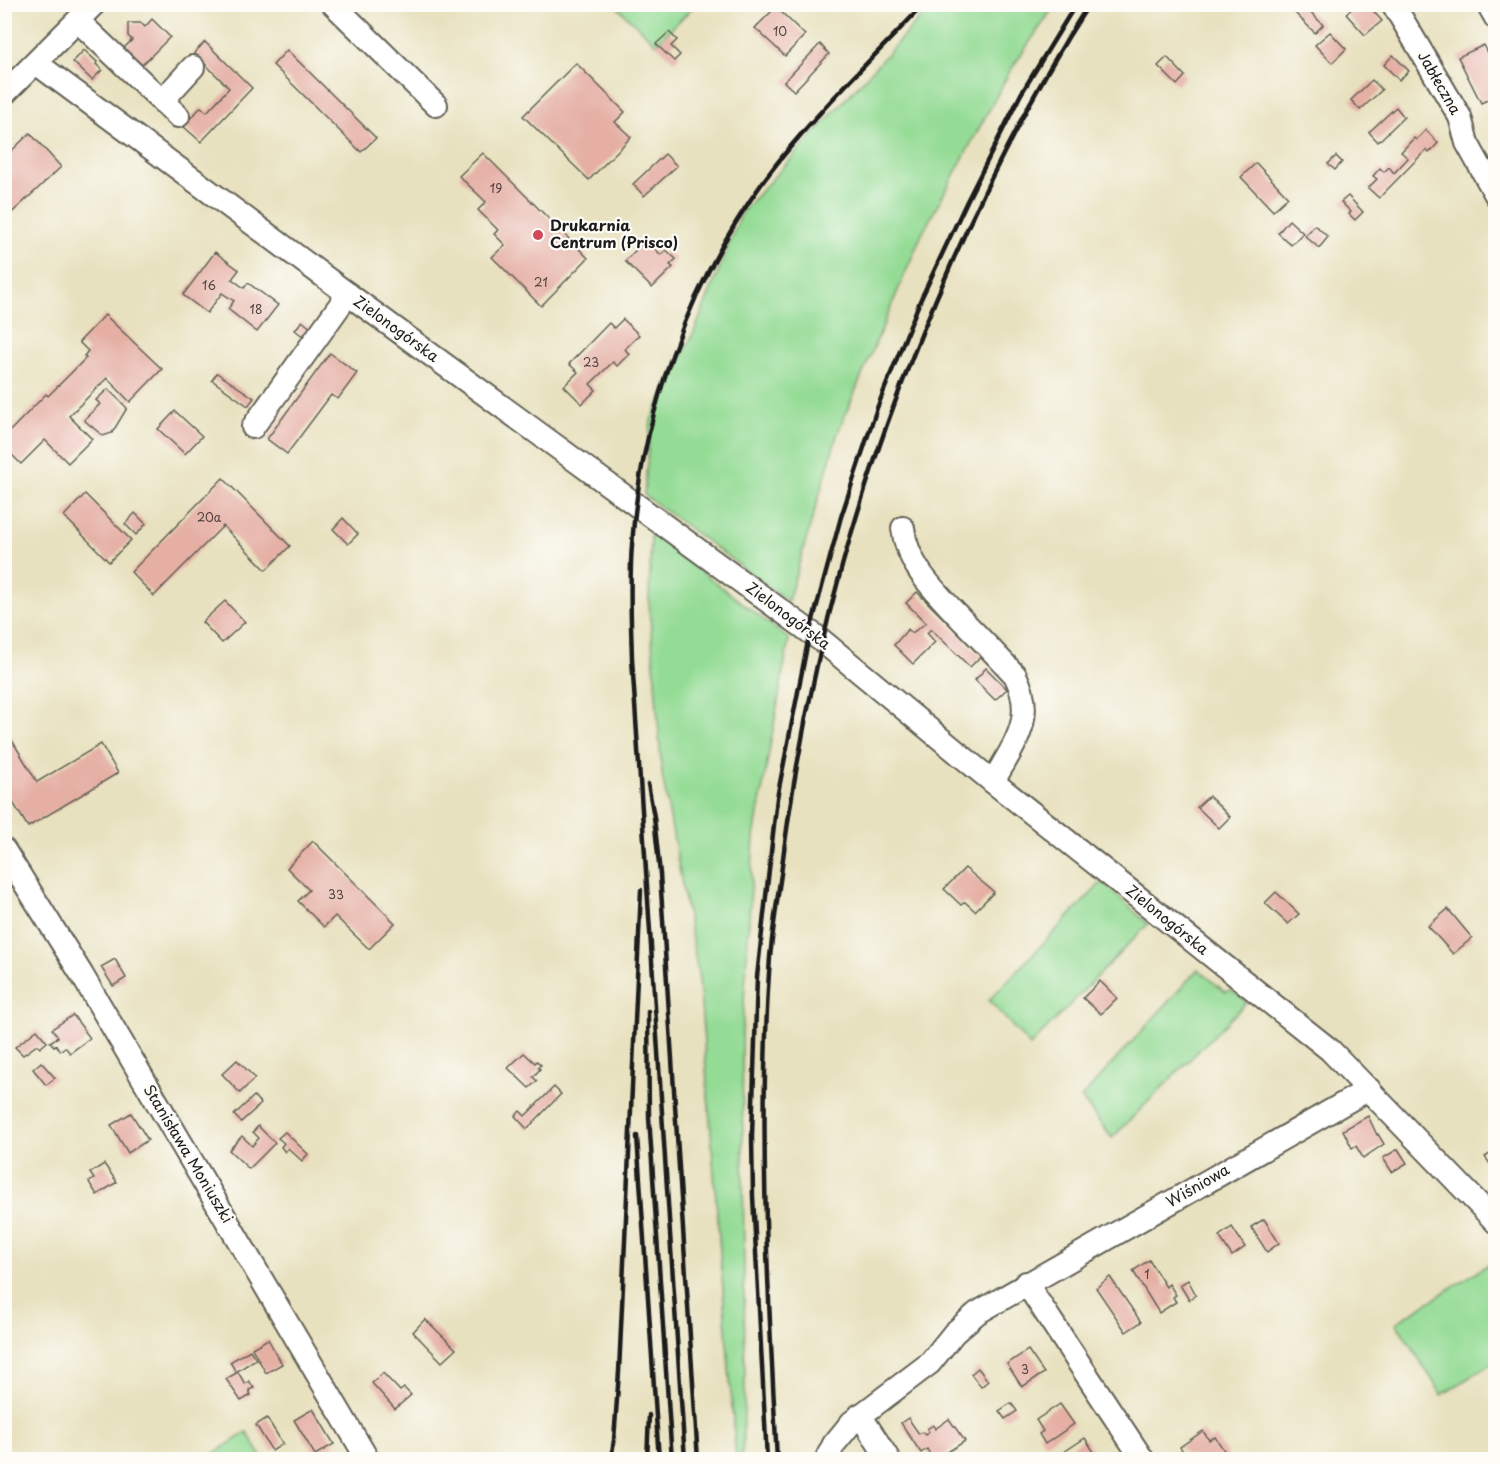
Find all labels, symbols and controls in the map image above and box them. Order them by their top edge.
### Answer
house number: 10 [773,22,787,40]
street label: Jabłeczna [1413,46,1468,119]
house number: 19 [490,179,502,197]
place label: Drukarnia Centrum (Prisco) [550,213,678,253]
marker: Drukarnia Centrum (Prisco) [531,228,545,242]
house number: 21 [534,273,548,291]
house number: 16 [202,276,216,294]
street label: Zielonogórska [349,289,445,367]
house number: 18 [250,300,262,318]
house number: 23 [583,353,599,371]
house number: 20a [197,508,222,526]
street label: Zielonogórska [742,575,837,655]
street label: Zielonogórska [1121,878,1215,960]
house number: 33 [328,885,344,903]
street label: Stanisława Moniuszki [139,1079,240,1227]
street label: Wiśniowa [1161,1157,1234,1212]
house number: 1 [1144,1265,1150,1283]
house number: 3 [1021,1360,1029,1378]

